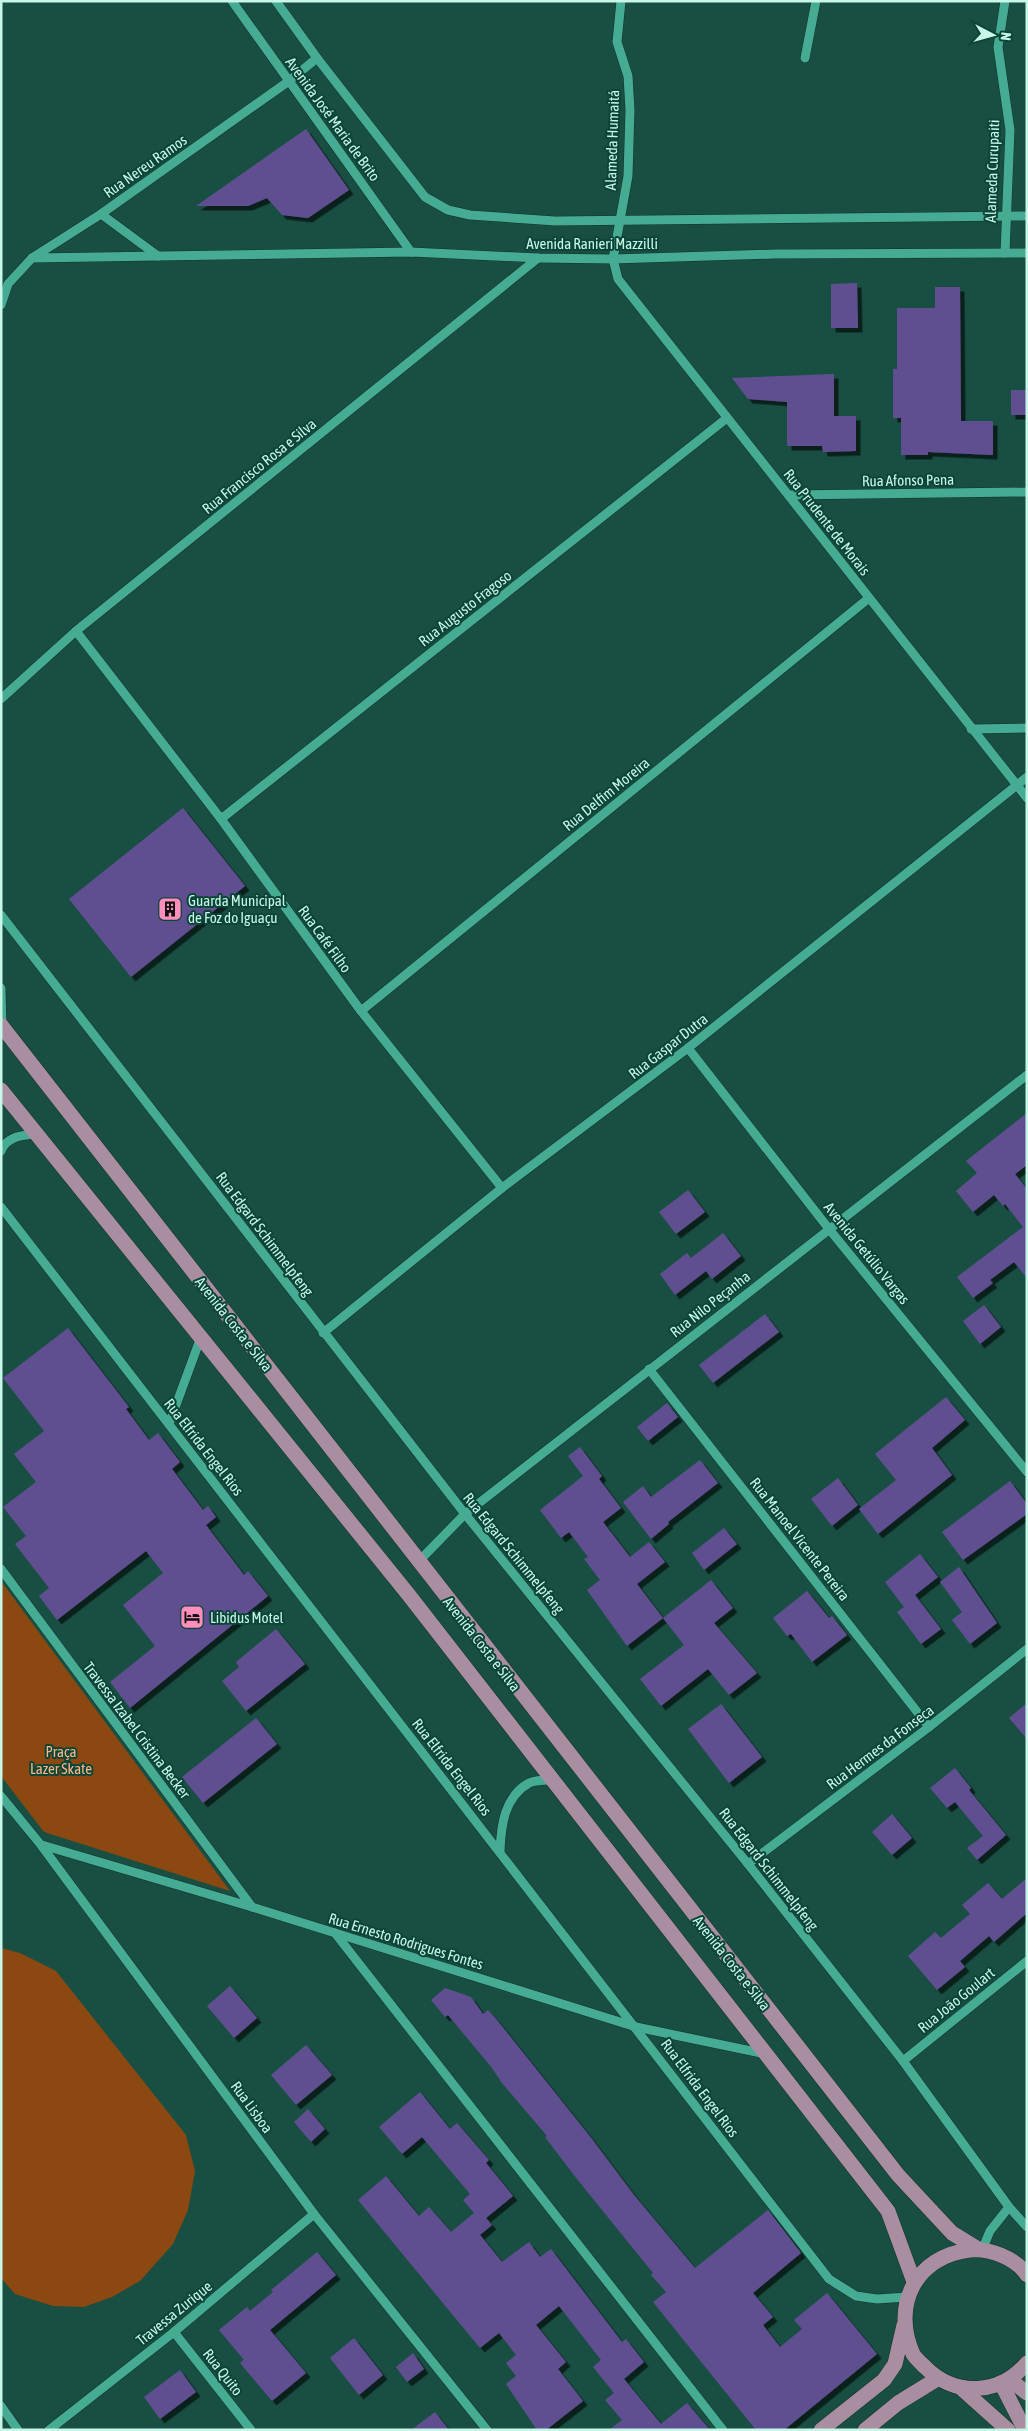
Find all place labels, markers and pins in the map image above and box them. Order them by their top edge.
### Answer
place label: Guarda Municipal de Foz do Iguaçu [188,892,286,926]
building icon: Guarda Municipal de Foz do Iguaçu [157,896,183,922]
hotel icon: Libidus Motel [179,1604,205,1630]
place label: Libidus Motel [210,1609,284,1626]

